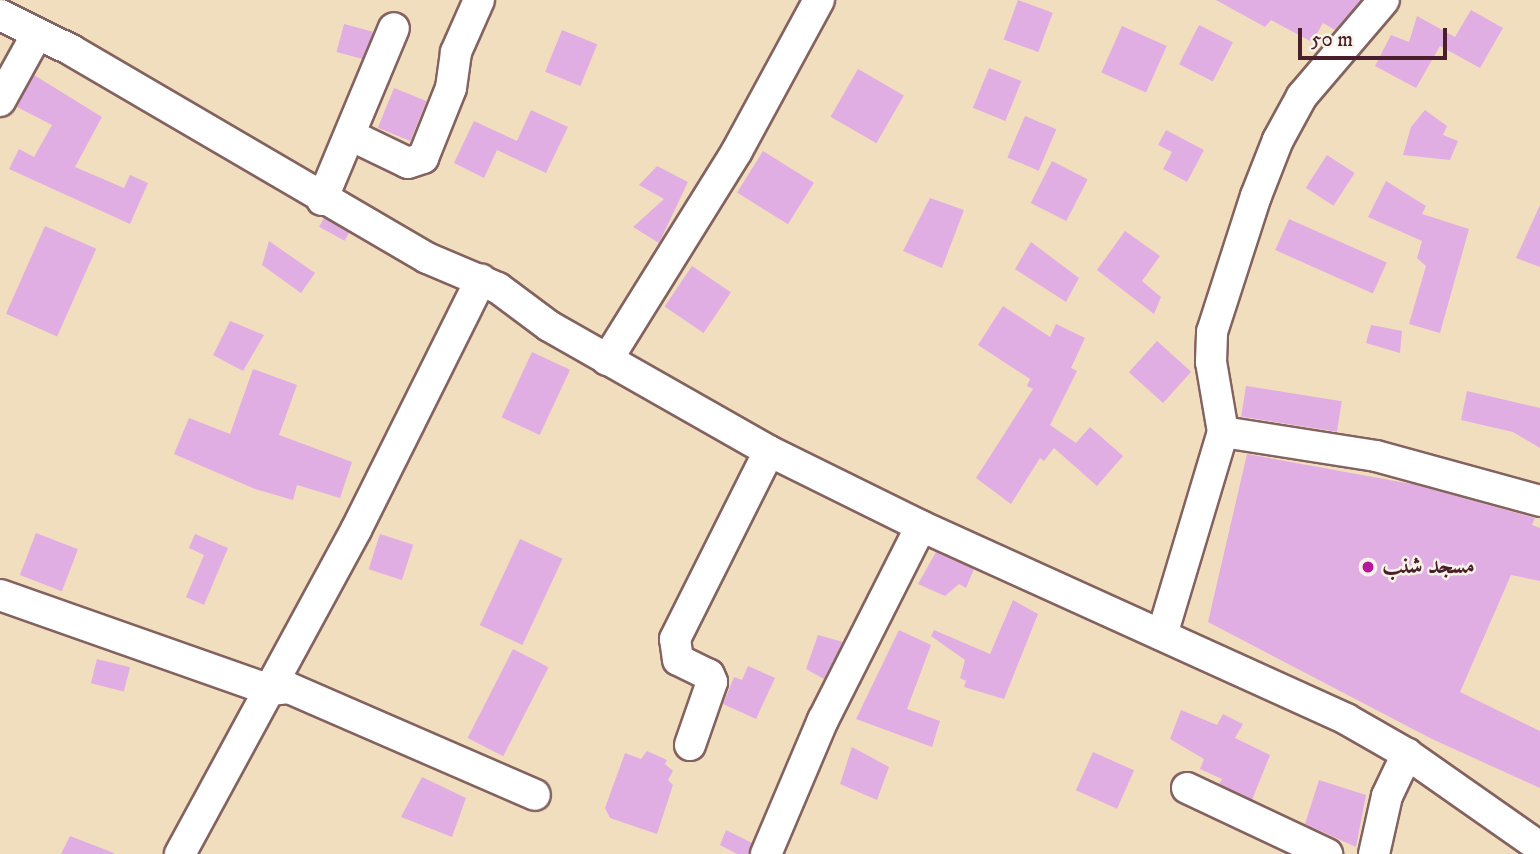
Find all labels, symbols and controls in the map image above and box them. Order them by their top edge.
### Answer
scale bar [1302,14,1451,58]
text: 50 m [1311,27,1353,53]
place label: مسجد شنب [1382,553,1475,581]
marker: مسجد شنب [1360,559,1376,575]

